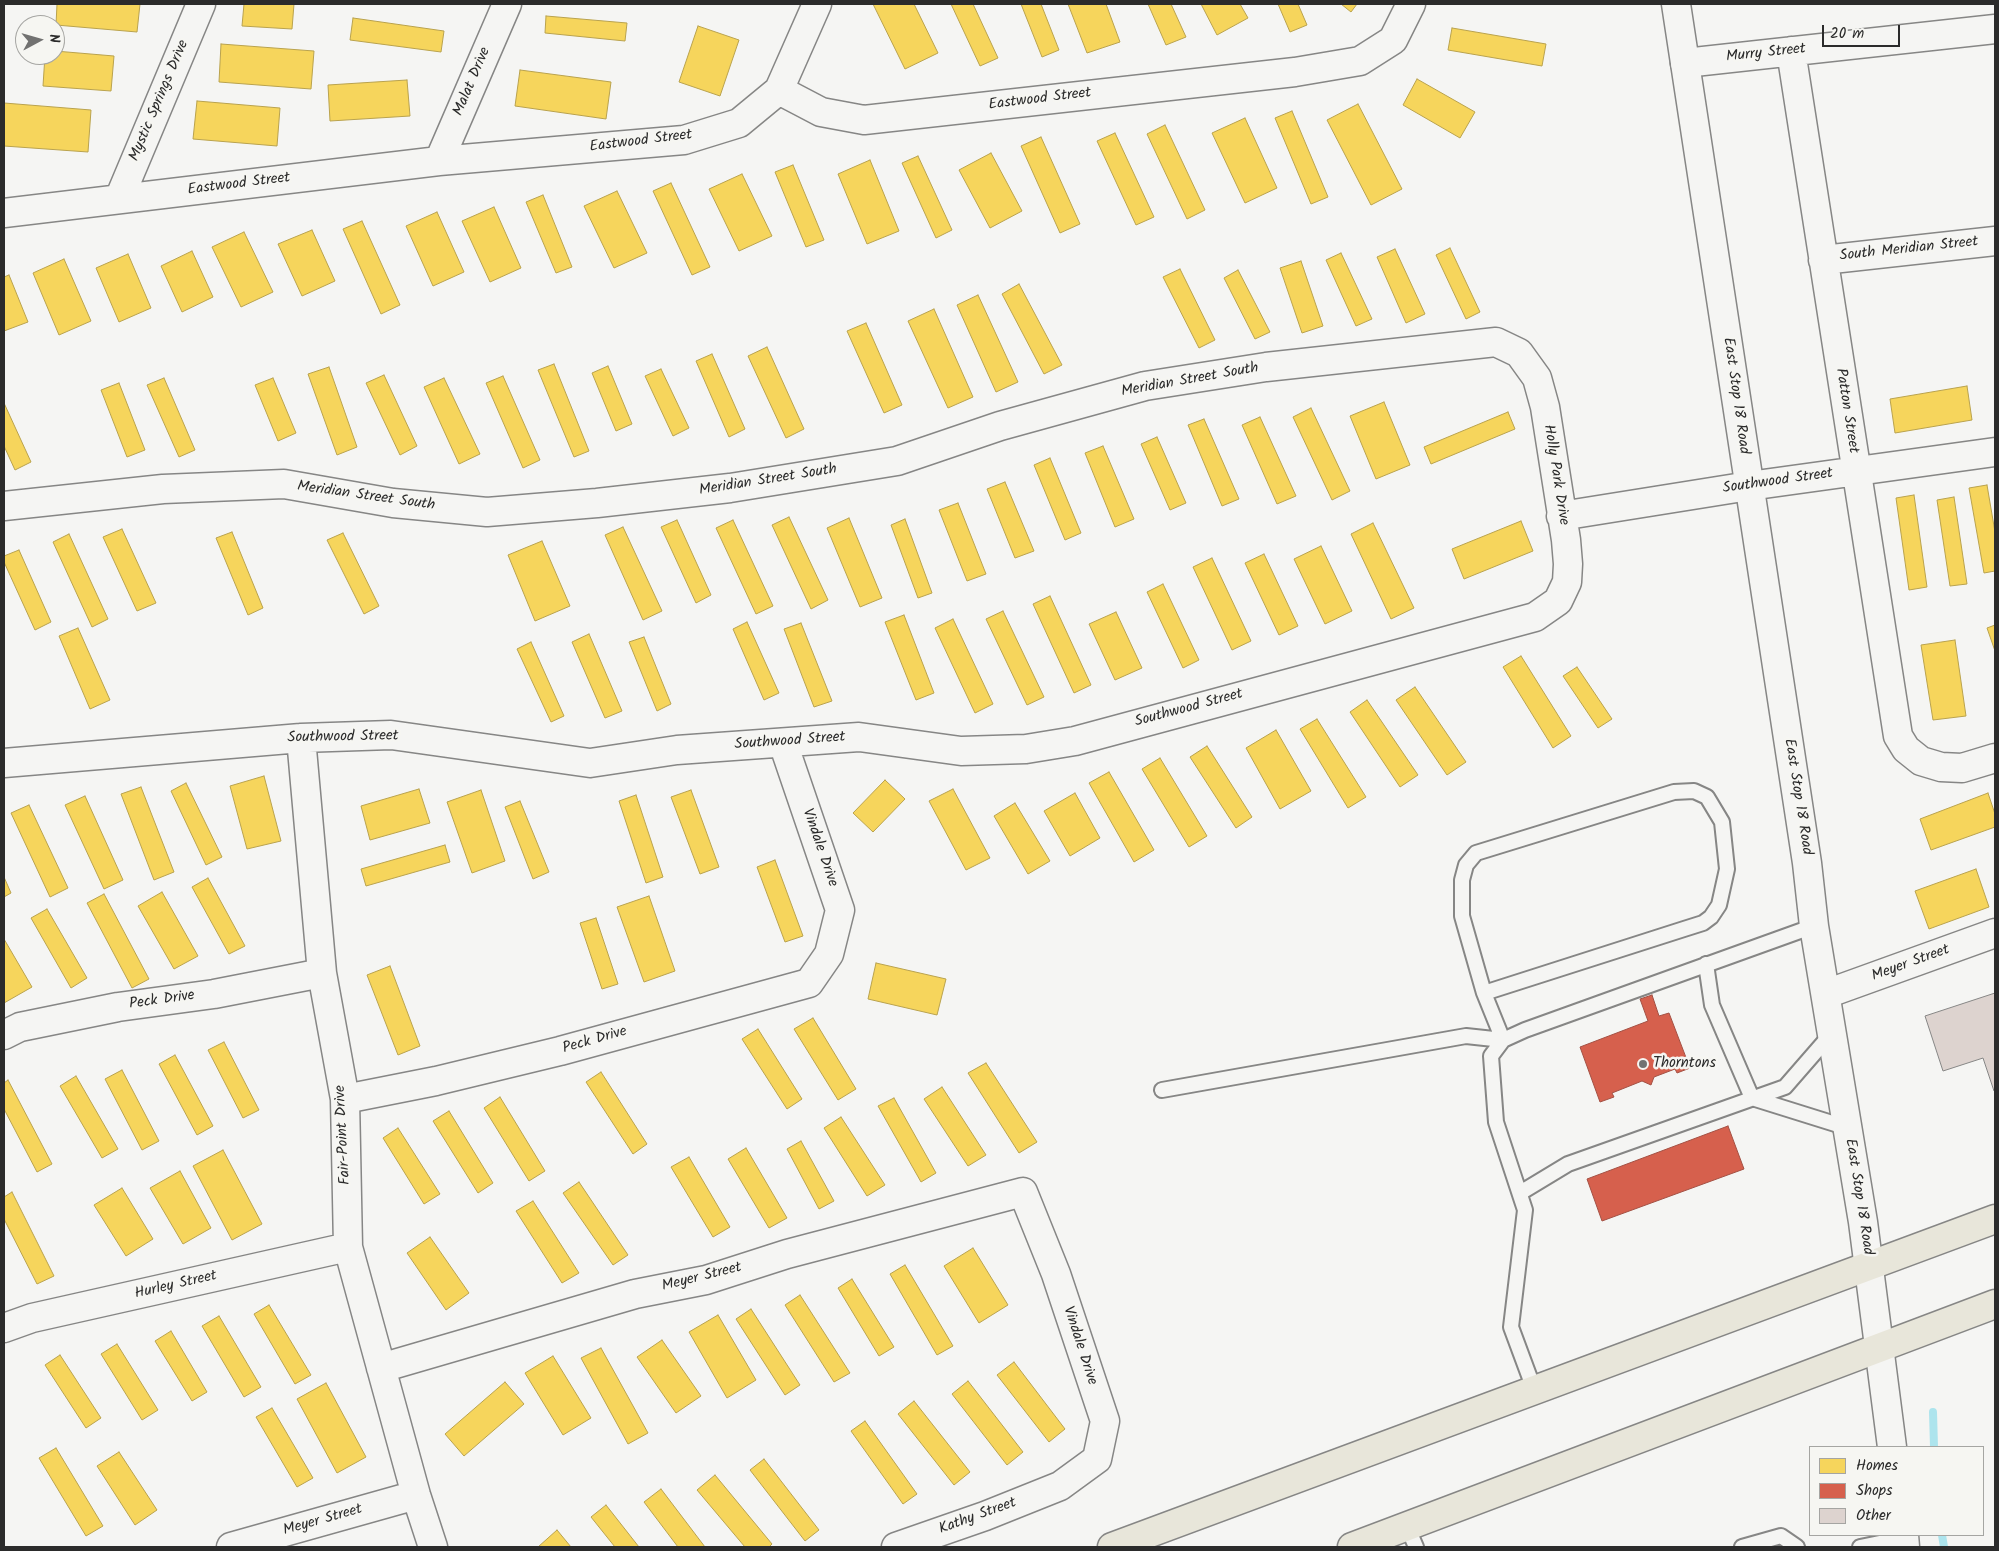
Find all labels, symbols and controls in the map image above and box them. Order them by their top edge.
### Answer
north arrow [15,15,65,65]
scale bar [1824,15,1902,47]
text: 20 m [1830,22,1864,46]
text: N [43,33,65,44]
street label: Mystic Springs Drive [126,38,194,164]
street label: Murry Street [1725,41,1807,67]
street label: Malat Drive [451,45,495,119]
street label: Eastwood Street [988,85,1092,115]
street label: Eastwood Street [589,127,693,157]
street label: Eastwood Street [187,170,291,200]
street label: South Meridian Street [1839,234,1979,266]
street label: East Stop 18 Road [1718,337,1752,455]
street label: Meridian Street South [1120,360,1260,402]
street label: Patton Street [1830,367,1862,455]
street label: Holly Park Drive [1538,423,1572,527]
street label: Meridian Street South [698,461,838,501]
street label: Southwood Street [1722,465,1834,499]
street label: Meridian Street South [296,478,436,516]
street label: Southwood Street [1133,686,1245,732]
street label: Southwood Street [287,728,399,748]
street label: Southwood Street [734,729,846,755]
street label: East Stop 18 Road [1779,738,1815,856]
street label: Vindale Drive [797,806,841,890]
street label: Meyer Street [1870,942,1952,986]
street label: Peck Drive [128,988,196,1014]
street label: Peck Drive [561,1023,629,1059]
place label: Thorntons [1653,1055,1716,1073]
marker: Thorntons [1637,1058,1649,1070]
street label: Fair-Point Drive [332,1085,356,1185]
street label: East Stop 18 Road [1840,1138,1876,1256]
street label: Meyer Street [660,1259,744,1297]
street label: Hurley Street [133,1268,219,1304]
street label: Vindale Drive [1058,1304,1100,1388]
legend [1809,1446,1984,1536]
text: Homes [1856,1454,1898,1478]
text: Shops [1856,1479,1892,1503]
street label: Kathy Street [937,1495,1019,1539]
street label: Meyer Street [281,1501,365,1541]
text: Other [1856,1504,1891,1528]

